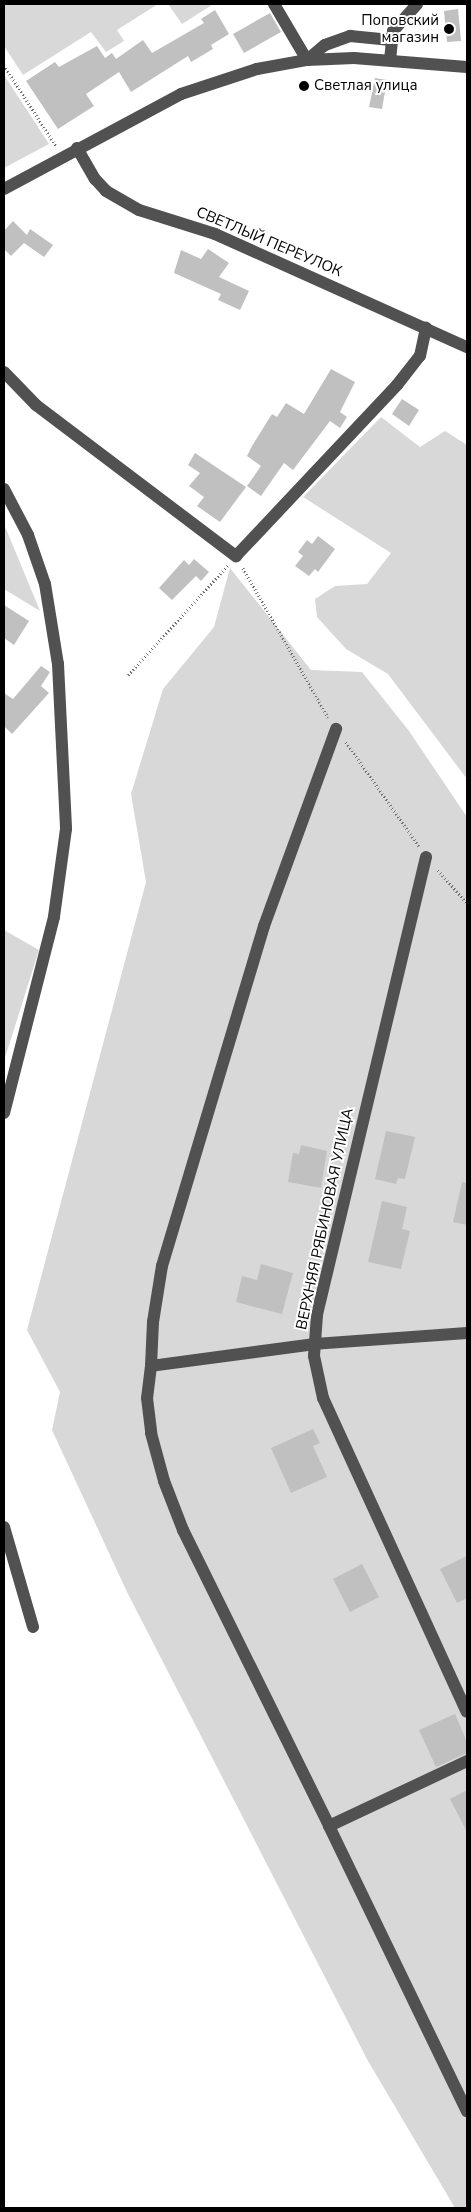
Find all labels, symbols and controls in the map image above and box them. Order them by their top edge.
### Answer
place label: Поповский магазин [361,11,439,46]
marker: Поповский магазин [443,23,455,35]
place label: Светлая улица [314,77,418,95]
marker: Светлая улица [298,80,310,92]
street label: СВЕТЛЫЙ ПЕРЕУЛОК [193,203,345,281]
street label: ВЕРХНЯЯ РЯБИНОВАЯ УЛИЦА [293,1107,357,1331]

